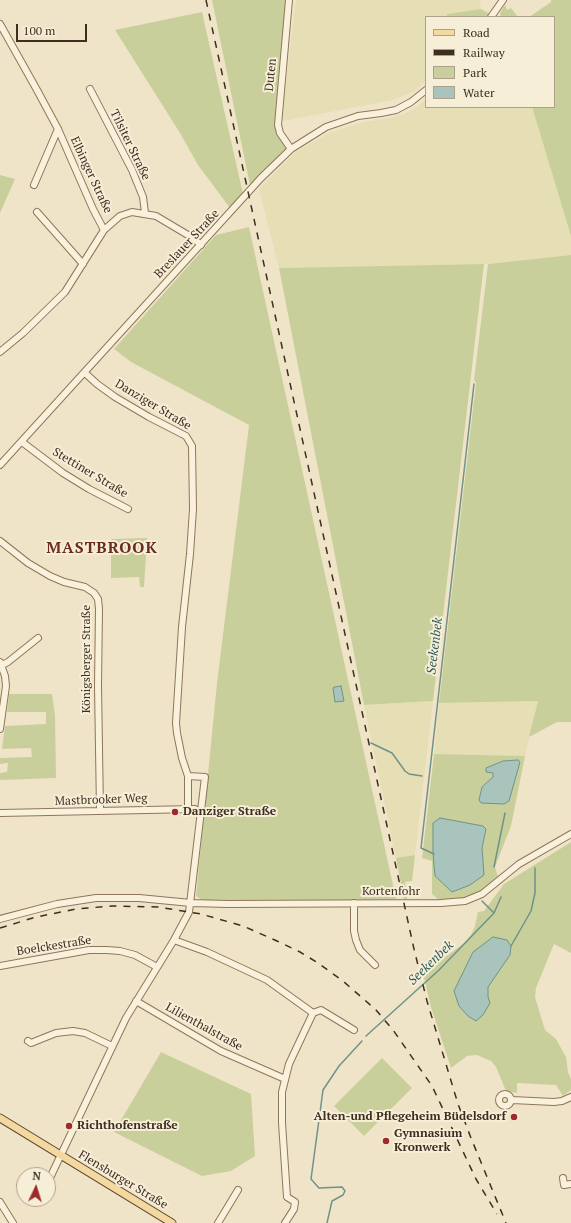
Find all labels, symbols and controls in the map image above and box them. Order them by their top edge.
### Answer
scale bar [18,16,89,42]
legend [425,16,555,108]
text: 100 m [23,23,55,38]
text: Road [463,25,490,40]
text: Railway [463,45,505,60]
street label: Duten [262,58,280,92]
text: Park [463,65,487,80]
text: Water [463,85,495,100]
street label: Tilsiter Straße [107,107,153,183]
street label: Elbinger Straße [67,134,115,216]
street label: Breslauer Straße [152,207,222,281]
street label: Danziger Straße [112,377,194,433]
street label: Stettiner Straße [50,445,130,501]
district label: MASTBROOK [46,538,158,558]
street label: Königsberger Straße [80,605,94,713]
water label: Seekenbek [424,617,446,675]
street label: Mastbrooker Weg [54,791,148,809]
place label: Danziger Straße [183,805,276,819]
marker: Danziger Straße [170,807,180,817]
street label: Kortenfohr [362,885,420,899]
street label: Boelckestraße [16,933,92,959]
water label: Seekenbek [405,938,457,988]
street label: Lilienthalstraße [163,1000,245,1054]
place label: Alten-und Pflegeheim Büdelsdorf [314,1110,506,1124]
marker: Alten-und Pflegeheim Büdelsdorf [509,1112,519,1122]
place label: Richthofenstraße [77,1119,178,1133]
marker: Richthofenstraße [64,1121,74,1131]
place label: Gymnasium Kronwerk [394,1127,462,1155]
marker: Gymnasium Kronwerk [381,1136,391,1146]
street label: Flensburger Straße [76,1148,170,1212]
north arrow [16,1167,56,1207]
text: N [32,1169,41,1183]

